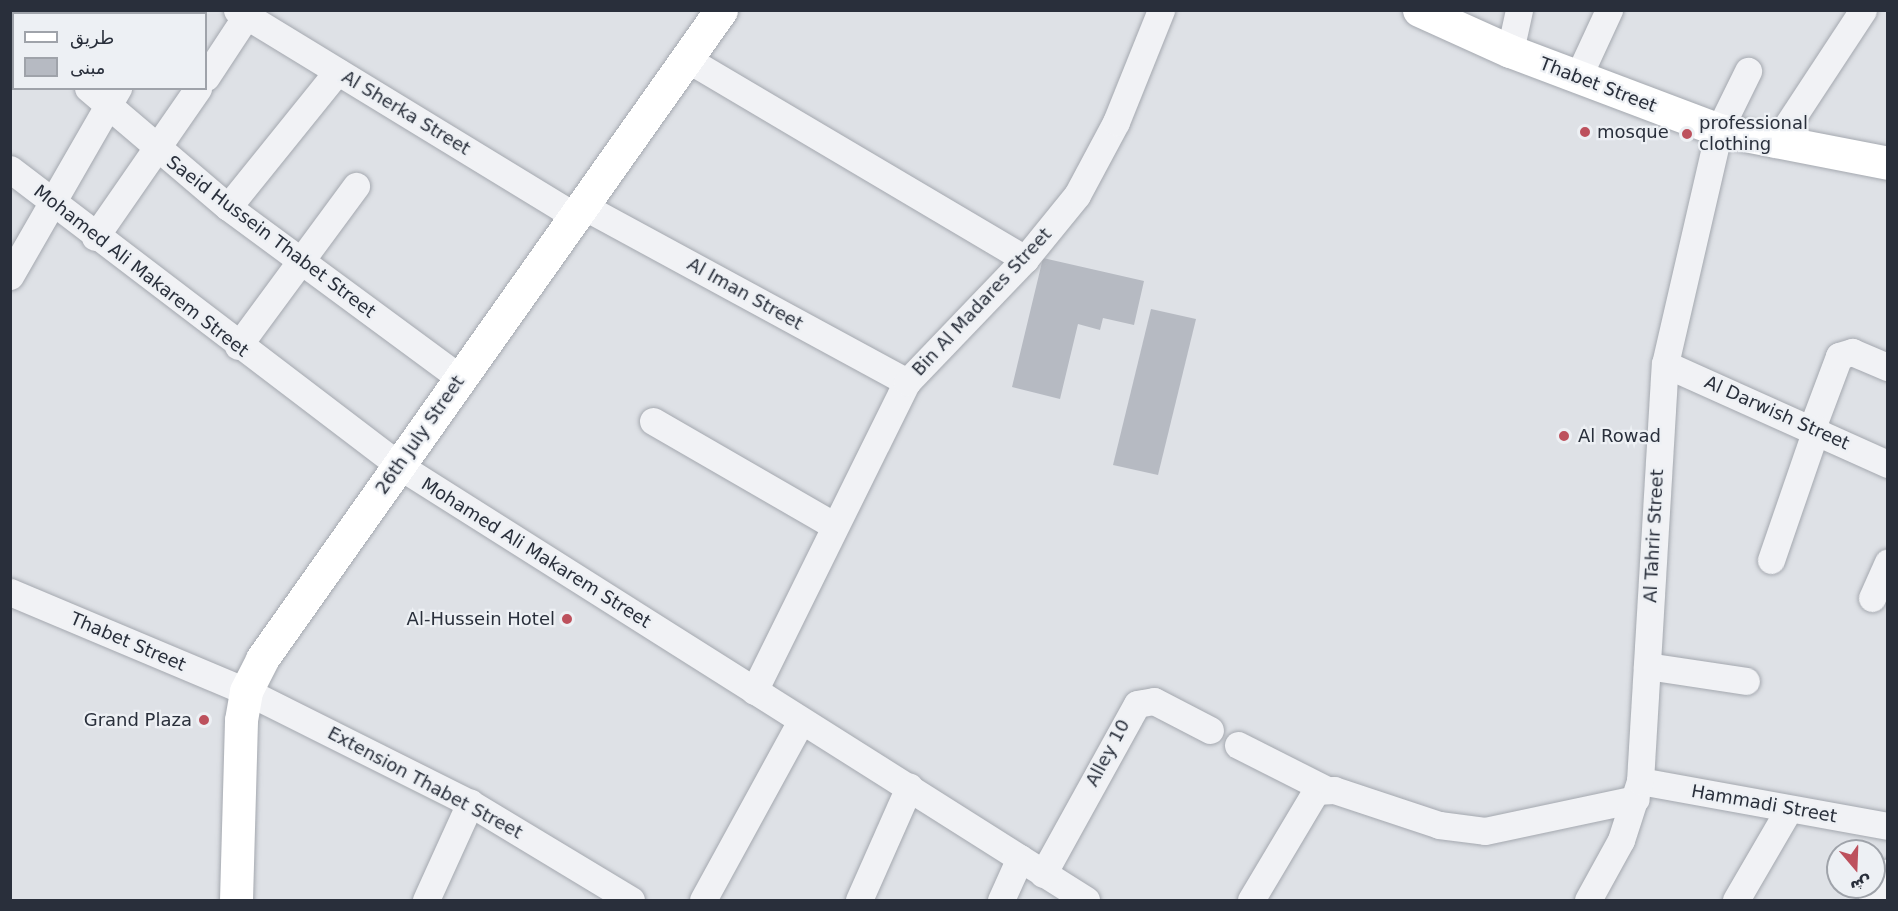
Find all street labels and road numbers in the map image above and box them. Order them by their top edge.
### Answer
street label: Thabet Street [1537,53,1659,117]
street label: Al Sherka Street [338,66,474,160]
street label: Saeid Hussein Thabet Street [162,151,380,323]
street label: Mohamed Ali Makarem Street [29,180,253,362]
street label: Bin Al Madares Street [908,224,1056,380]
street label: Al Iman Street [683,253,807,335]
street label: Al Darwish Street [1701,371,1853,455]
street label: 26th July Street [371,372,469,498]
street label: Al Tahrir Street [1640,469,1668,603]
street label: Mohamed Ali Makarem Street [417,473,655,633]
street label: Thabet Street [67,608,189,676]
street label: Alley 10 [1081,716,1135,790]
street label: Extension Thabet Street [324,722,526,844]
street label: Hammadi Street [1689,781,1839,827]

